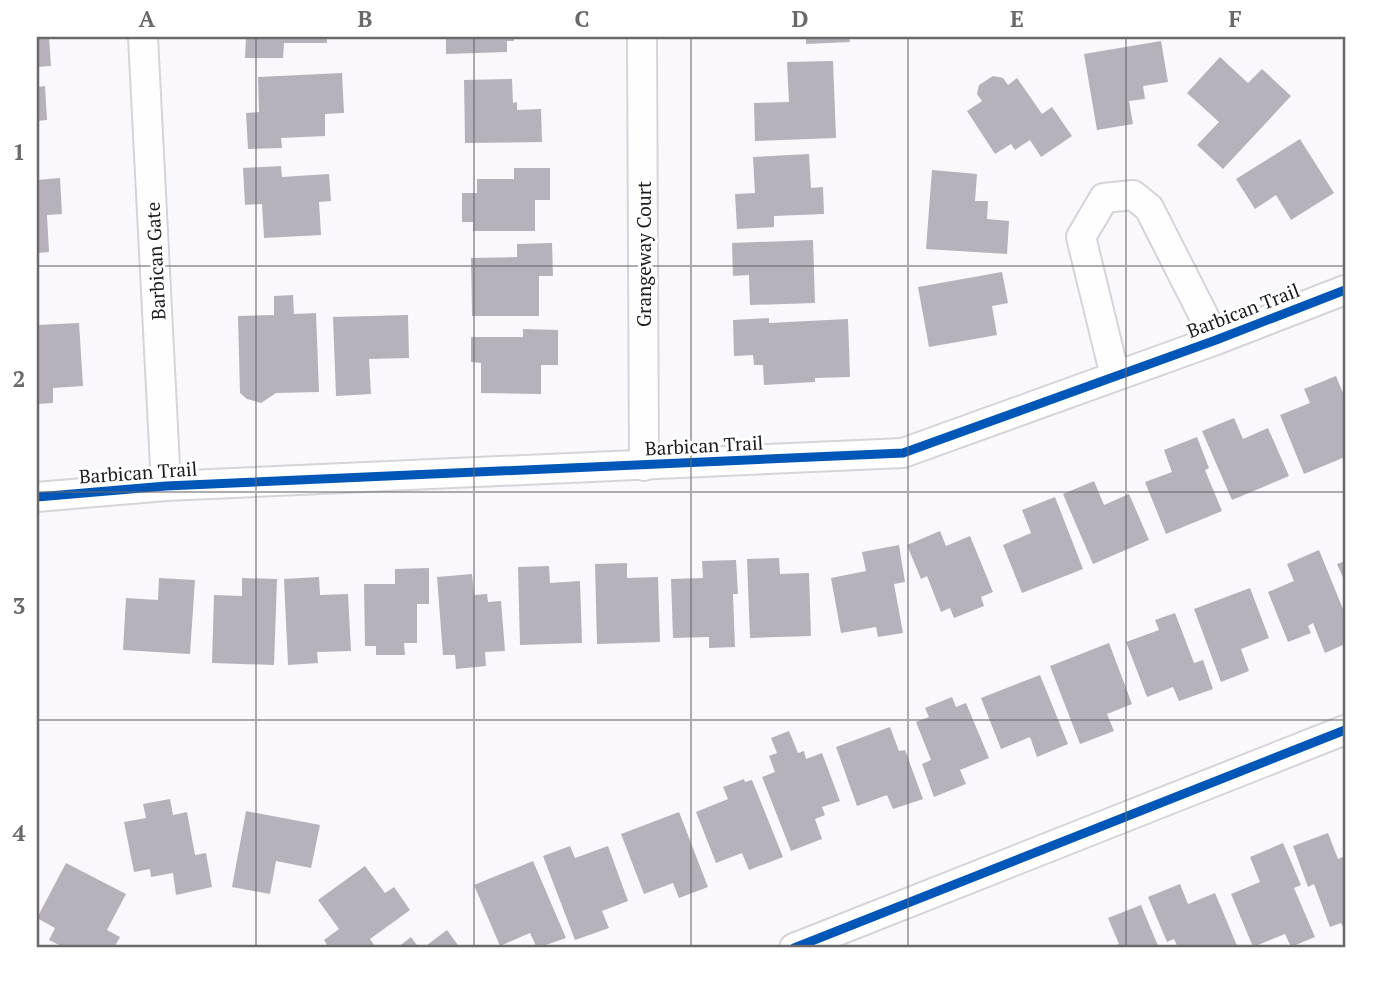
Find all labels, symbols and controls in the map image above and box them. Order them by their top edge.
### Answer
text: A [139,3,156,34]
text: B [358,3,373,34]
text: C [575,3,590,34]
text: D [792,3,809,34]
text: E [1010,3,1024,34]
text: F [1228,3,1242,34]
text: 1 [13,136,26,167]
street label: Grangeway Court [631,181,656,327]
street label: Barbican Gate [139,201,171,321]
street label: Barbican Trail [1183,277,1303,343]
text: 2 [13,363,26,394]
street label: Barbican Trail [644,429,764,461]
street label: Barbican Trail [78,455,198,489]
text: 3 [13,590,26,621]
text: 4 [13,817,26,848]

